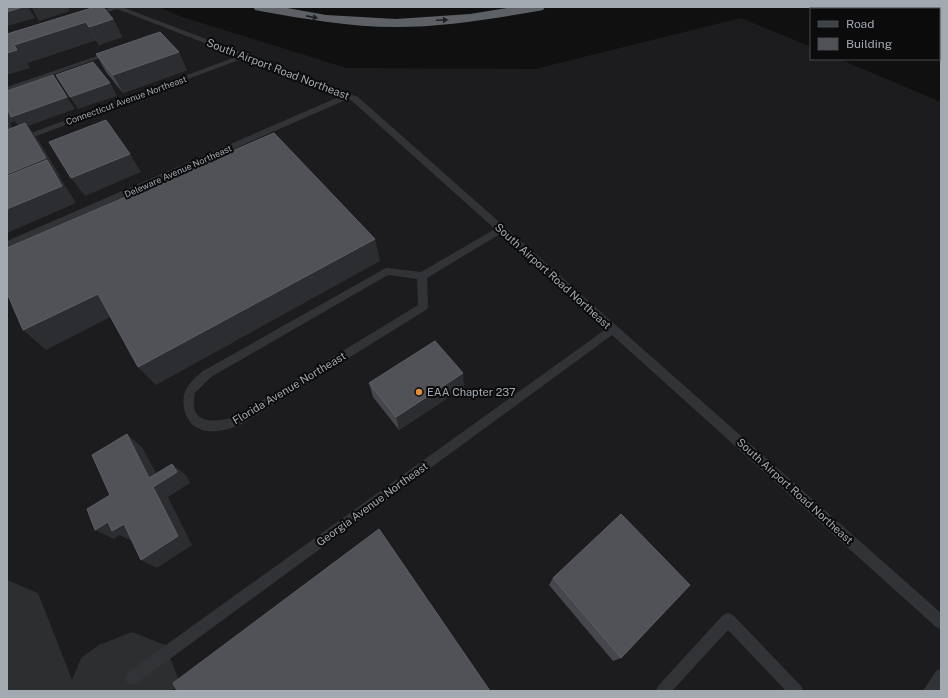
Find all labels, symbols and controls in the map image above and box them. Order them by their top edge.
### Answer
legend [810,8,940,60]
one-way arrow [306,14,318,20]
one-way arrow [436,17,449,23]
text: Road [846,17,874,31]
street label: South Airport Road Northeast [205,36,351,102]
text: Building [846,37,892,51]
street label: Connecticut Avenue Northeast [64,73,188,127]
street label: Deleware Avenue Northeast [123,142,234,200]
street label: South Airport Road Northeast [493,221,613,331]
street label: Florida Avenue Northeast [230,349,348,427]
place label: EAA Chapter 237 [427,386,516,398]
marker: EAA Chapter 237 [414,387,424,397]
street label: South Airport Road Northeast [735,436,855,546]
street label: Georgia Avenue Northeast [314,460,430,548]

